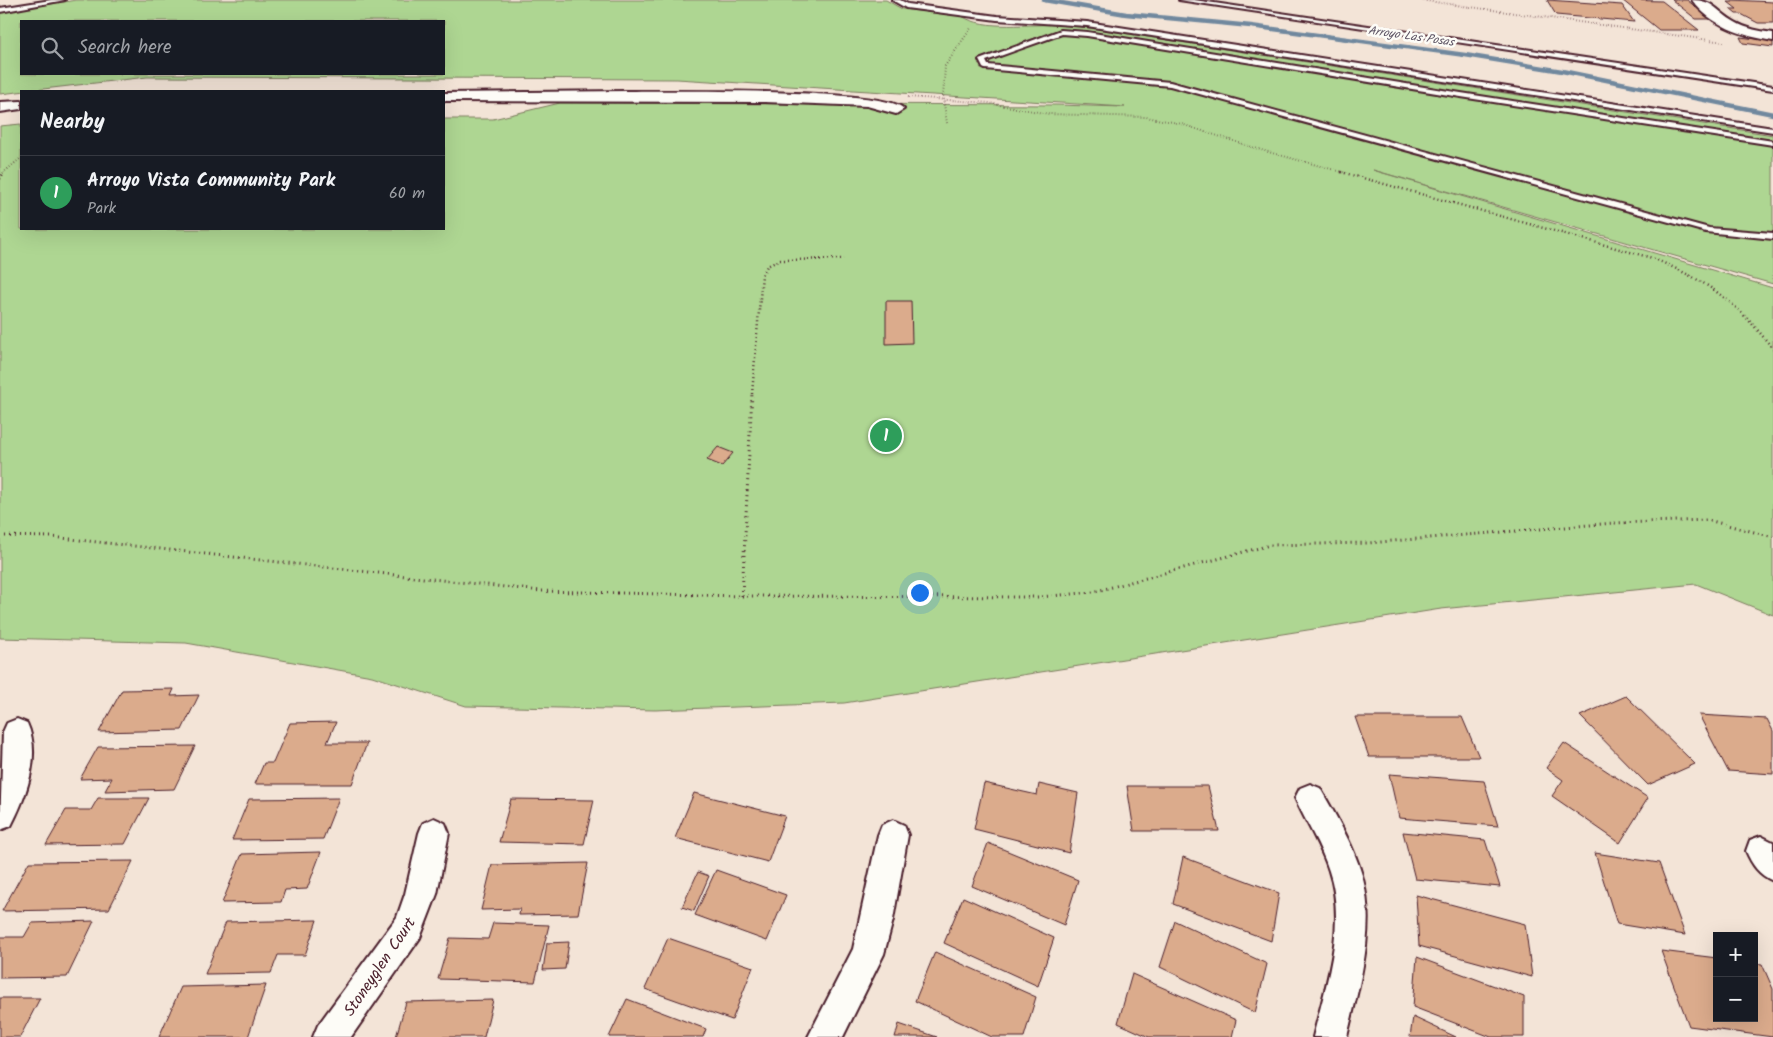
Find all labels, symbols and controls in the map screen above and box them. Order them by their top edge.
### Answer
search box [20,20,445,75]
water label: Arroyo Las Posas [1367,21,1457,52]
text: Search here [78,33,172,63]
icon: search [38,34,66,62]
text: Nearby [40,106,105,139]
text: Arroyo Vista Community Park [87,166,335,196]
text: 1 [54,181,58,206]
text: 60 m [389,181,425,206]
text: Park [87,196,116,221]
pin: 1 [870,417,902,455]
your location [907,580,933,606]
street label: Stoneyglen Court [338,912,423,1021]
map controls [1713,932,1758,1022]
button: + [1713,932,1758,977]
button: − [1713,977,1758,1022]

